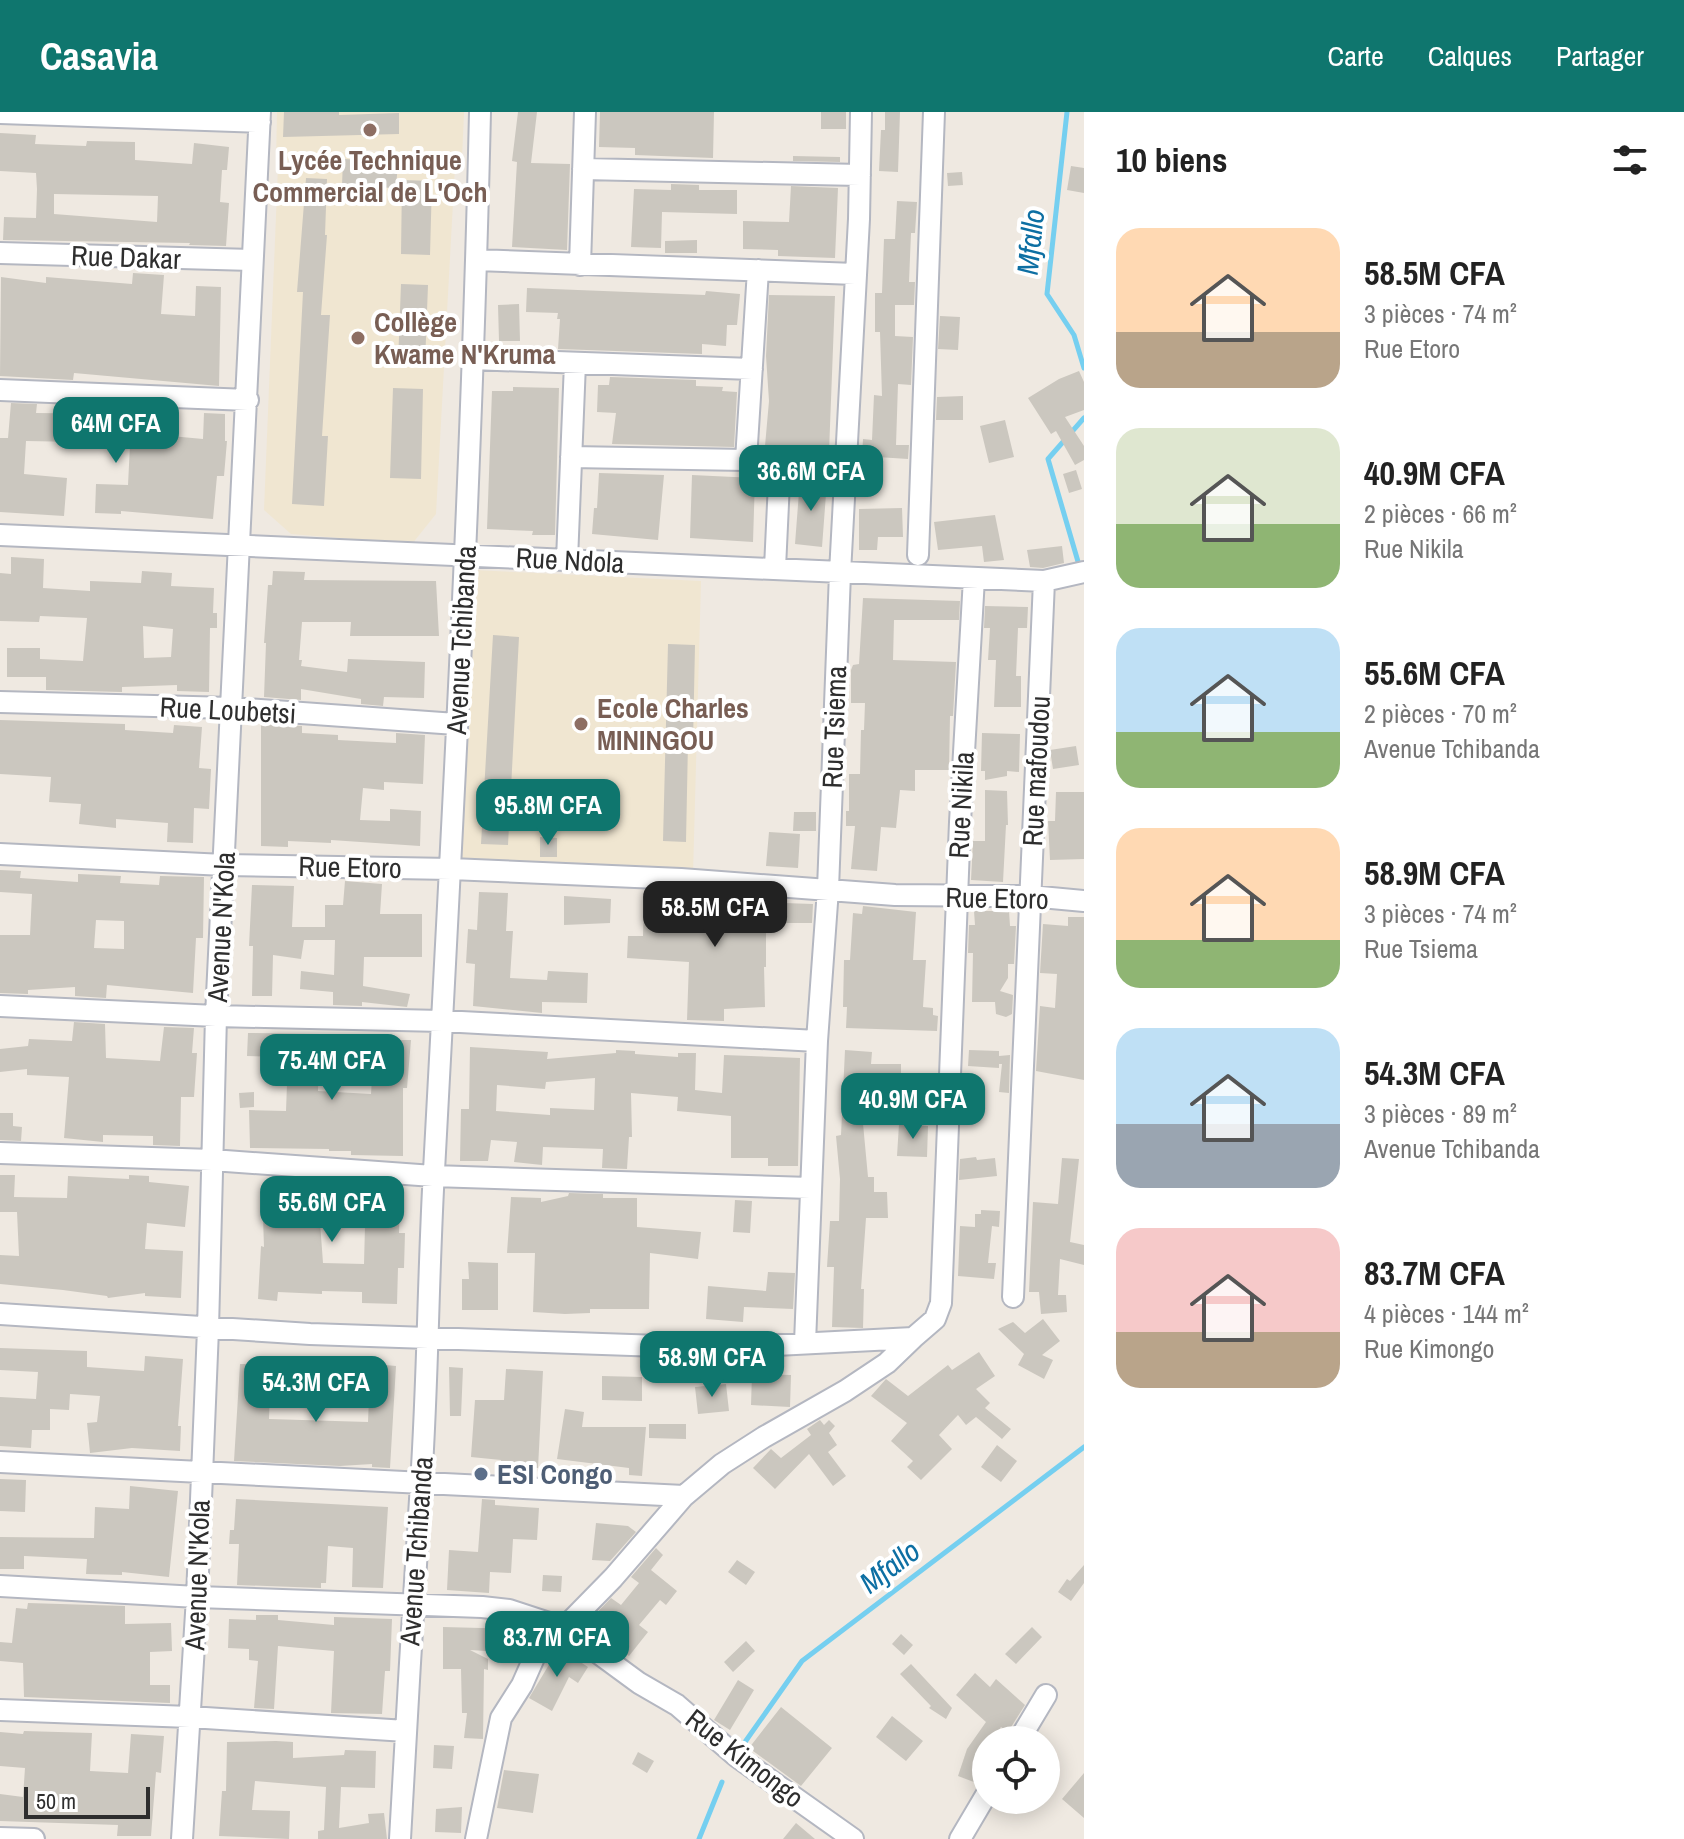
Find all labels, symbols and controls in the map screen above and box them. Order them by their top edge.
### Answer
text: Casavia [40,31,158,82]
text: Carte [1328,37,1384,75]
text: Calques [1428,37,1512,75]
text: Partager [1556,37,1644,75]
marker: Lycée Technique Commercial de L'Och [361,121,379,139]
text: 10 biens [1116,137,1228,183]
icon: filters [1608,138,1652,182]
place label: Lycée Technique Commercial de L'Och [252,141,488,211]
water label: Mfallo [1007,207,1053,277]
street label: Rue Dakar [71,236,182,278]
text: 58.5M CFA [1364,250,1505,296]
icon: home [1180,260,1276,356]
text: 3 pièces · 74 m² [1364,296,1517,331]
place label: Collège Kwame N'Kruma [374,303,556,373]
marker: Collège Kwame N'Kruma [349,329,367,347]
text: Rue Etoro [1364,331,1460,366]
pin: 64M CFA [42,397,190,465]
text: 64M CFA [71,405,161,440]
pin: 36.6M CFA [719,445,903,513]
text: 40.9M CFA [1364,450,1505,496]
text: 36.6M CFA [757,453,865,488]
icon: home [1180,460,1276,556]
text: 2 pièces · 66 m² [1364,496,1517,531]
text: Rue Nikila [1364,531,1464,566]
street label: Rue Ndola [515,538,625,582]
street label: Avenue Tchibanda [437,544,485,737]
text: 55.6M CFA [1364,650,1505,696]
icon: home [1180,660,1276,756]
street label: Rue Tsiema [813,665,855,789]
street label: Rue Loubetsi [159,687,297,733]
place label: Ecole Charles MININGOU [597,689,749,759]
street label: Rue mafoudou [1013,695,1059,847]
text: 2 pièces · 70 m² [1364,696,1517,731]
marker: Ecole Charles MININGOU [572,715,590,733]
text: Avenue Tchibanda [1364,731,1540,766]
street label: Rue Nikila [939,750,983,860]
pin: 95.8M CFA [456,779,640,847]
text: 95.8M CFA [494,787,602,822]
street label: Rue Etoro [298,847,402,887]
street label: Avenue N'Kola [198,850,244,1004]
text: 58.9M CFA [1364,850,1505,896]
icon: home [1180,860,1276,956]
street label: Rue Etoro [945,878,1049,918]
pin: 58.5M CFA [623,881,807,949]
text: 58.5M CFA [661,889,769,924]
text: 3 pièces · 74 m² [1364,896,1517,931]
text: Rue Tsiema [1364,931,1478,966]
pin: 75.4M CFA [240,1034,424,1102]
text: 75.4M CFA [278,1042,386,1077]
text: 54.3M CFA [1364,1050,1505,1096]
icon: home [1180,1060,1276,1156]
pin: 40.9M CFA [821,1073,1005,1141]
text: 40.9M CFA [859,1081,967,1116]
text: 3 pièces · 89 m² [1364,1096,1517,1131]
text: Avenue Tchibanda [1364,1131,1540,1166]
pin: 55.6M CFA [240,1176,424,1244]
text: 55.6M CFA [278,1184,386,1219]
text: 83.7M CFA [1364,1250,1505,1296]
icon: home [1180,1260,1276,1356]
text: 4 pièces · 144 m² [1364,1296,1529,1331]
pin: 58.9M CFA [620,1331,804,1399]
text: Rue Kimongo [1364,1331,1494,1366]
text: 58.9M CFA [658,1339,766,1374]
pin: 54.3M CFA [224,1356,408,1424]
text: 54.3M CFA [262,1364,370,1399]
street label: Avenue Tchibanda [390,1455,442,1648]
place label: ESI Congo [497,1455,613,1493]
marker: ESI Congo [472,1465,490,1483]
street label: Avenue N'Kola [175,1499,219,1652]
water label: Mfallo [851,1530,928,1602]
pin: 83.7M CFA [465,1611,649,1679]
text: 83.7M CFA [503,1619,611,1654]
street label: Rue Kimongo [678,1700,812,1816]
map controls [972,1726,1060,1814]
button: locate [972,1726,1060,1814]
scale bar [24,1783,150,1819]
text: 50 m [36,1786,76,1816]

